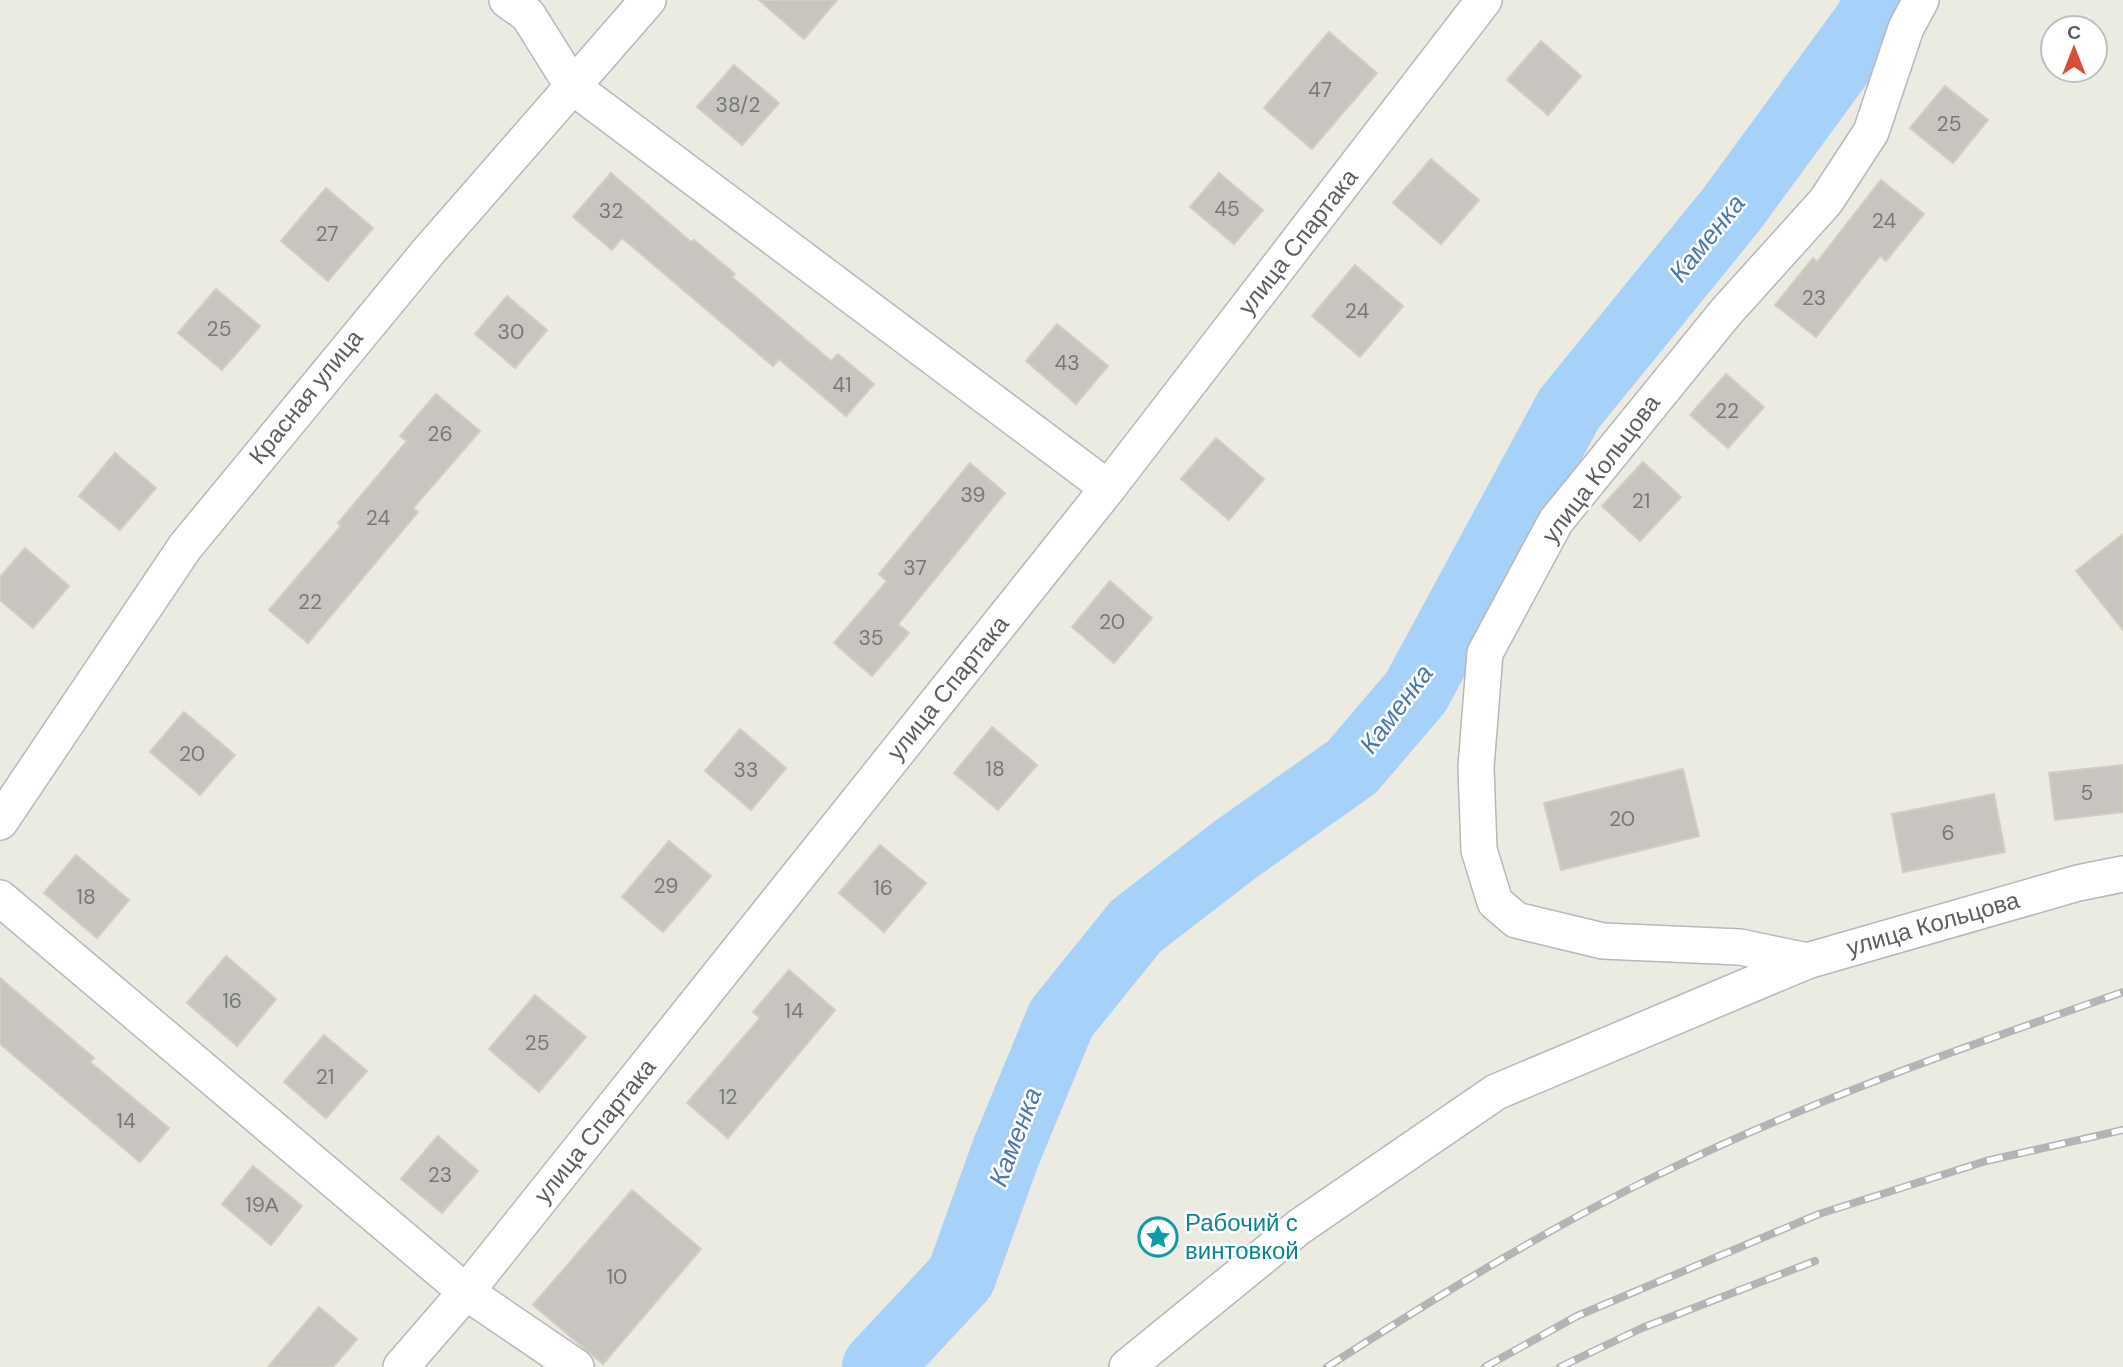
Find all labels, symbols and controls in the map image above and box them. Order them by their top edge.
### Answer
north arrow [2039,14,2109,84]
text: С [2067,20,2081,45]
house number: 47 [1308,76,1332,104]
house number: 38/2 [716,91,760,119]
house number: 25 [1937,110,1961,138]
street label: улица Спартака [1231,162,1365,321]
water label: Каменка [1661,187,1753,289]
house number: 45 [1214,195,1240,223]
house number: 32 [599,197,623,225]
house number: 24 [1872,207,1896,235]
house number: 27 [316,220,338,248]
house number: 23 [1802,284,1826,312]
house number: 24 [1345,297,1369,325]
house number: 25 [207,315,231,343]
house number: 30 [498,318,524,346]
street label: Красная улица [242,322,370,470]
house number: 43 [1054,349,1080,377]
house number: 41 [832,371,852,399]
street label: улица Кольцова [1535,388,1667,549]
house number: 22 [1715,397,1739,425]
house number: 26 [427,420,453,448]
house number: 39 [961,481,986,509]
house number: 21 [1632,487,1650,515]
house number: 24 [366,504,390,532]
house number: 37 [903,554,927,582]
house number: 22 [298,588,322,616]
house number: 20 [1099,608,1125,636]
street label: улица Спартака [880,609,1016,766]
house number: 35 [858,624,884,652]
water label: Каменка [1351,658,1441,760]
house number: 20 [179,740,205,768]
house number: 18 [985,755,1005,783]
house number: 33 [734,756,758,784]
house number: 5 [2081,779,2093,807]
house number: 20 [1609,805,1635,833]
house number: 6 [1941,819,1955,847]
house number: 29 [653,872,679,900]
house number: 16 [873,874,893,902]
house number: 18 [76,883,96,911]
street label: улица Кольцова [1843,884,2023,963]
house number: 16 [222,987,242,1015]
house number: 14 [784,997,804,1025]
house number: 25 [525,1029,549,1057]
street label: улица Спартака [527,1052,663,1209]
house number: 21 [316,1063,334,1091]
house number: 12 [719,1083,737,1111]
water label: Каменка [981,1083,1049,1191]
house number: 14 [116,1107,136,1135]
house number: 23 [428,1161,452,1189]
house number: 19А [245,1191,279,1219]
place label: Рабочий с винтовкой [1185,1207,1299,1266]
place icon: Рабочий с винтовкой [1137,1216,1179,1258]
house number: 10 [607,1263,627,1291]

